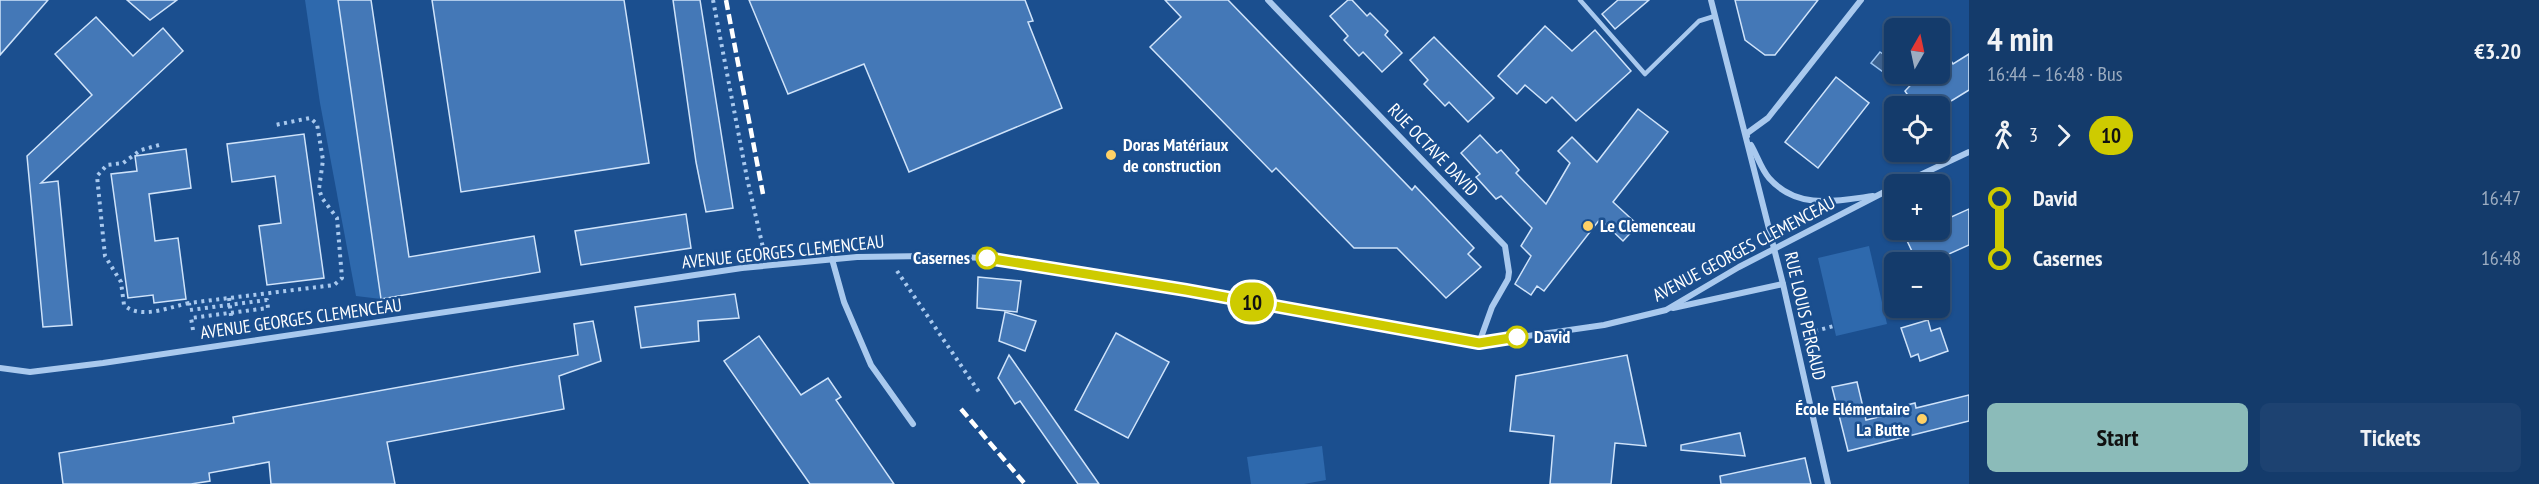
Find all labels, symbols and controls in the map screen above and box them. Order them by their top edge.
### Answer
text: 4 min [1987,17,2054,60]
north arrow [1884,18,1950,84]
map controls [1884,18,1950,318]
text: €3.20 [2474,37,2521,65]
text: 16:44 – 16:48 · Bus [1987,61,2122,87]
button: locate [1884,96,1950,162]
street label: RUE OCTAVE DAVID [1383,98,1484,201]
icon: walk [1987,119,2020,152]
icon: forward [2047,119,2080,152]
text: 3 [2029,122,2038,148]
text: 10 [2101,122,2121,149]
place label: Doras Matériaux de construction [1123,133,1228,177]
marker: Doras Matériaux de construction [1104,148,1118,162]
button: + [1884,174,1950,240]
text: David [2033,184,2077,212]
text: 16:47 [2481,185,2521,211]
street label: AVENUE GEORGES CLEMENCEAU [1649,191,1839,306]
place label: Le Clemenceau [1600,214,1696,237]
marker: Le Clemenceau [1581,219,1595,233]
street label: AVENUE GEORGES CLEMENCEAU [681,229,885,274]
text: Casernes [2033,244,2103,272]
text: 16:48 [2481,245,2521,271]
place label: Casernes [913,246,970,269]
marker: Casernes [976,247,998,269]
street label: RUE LOUIS PERGAUD [1780,249,1831,382]
button: − [1884,252,1950,318]
line badge: 10 [1225,282,1279,322]
text: 10 [1242,289,1262,316]
street label: AVENUE GEORGES CLEMENCEAU [199,293,403,344]
place label: David [1534,325,1570,348]
marker: David [1506,326,1528,348]
place label: École Elémentaire La Butte [1795,397,1910,441]
button: Start [1987,403,2248,472]
button: Tickets [2260,403,2521,472]
marker: École Elémentaire La Butte [1915,412,1929,426]

